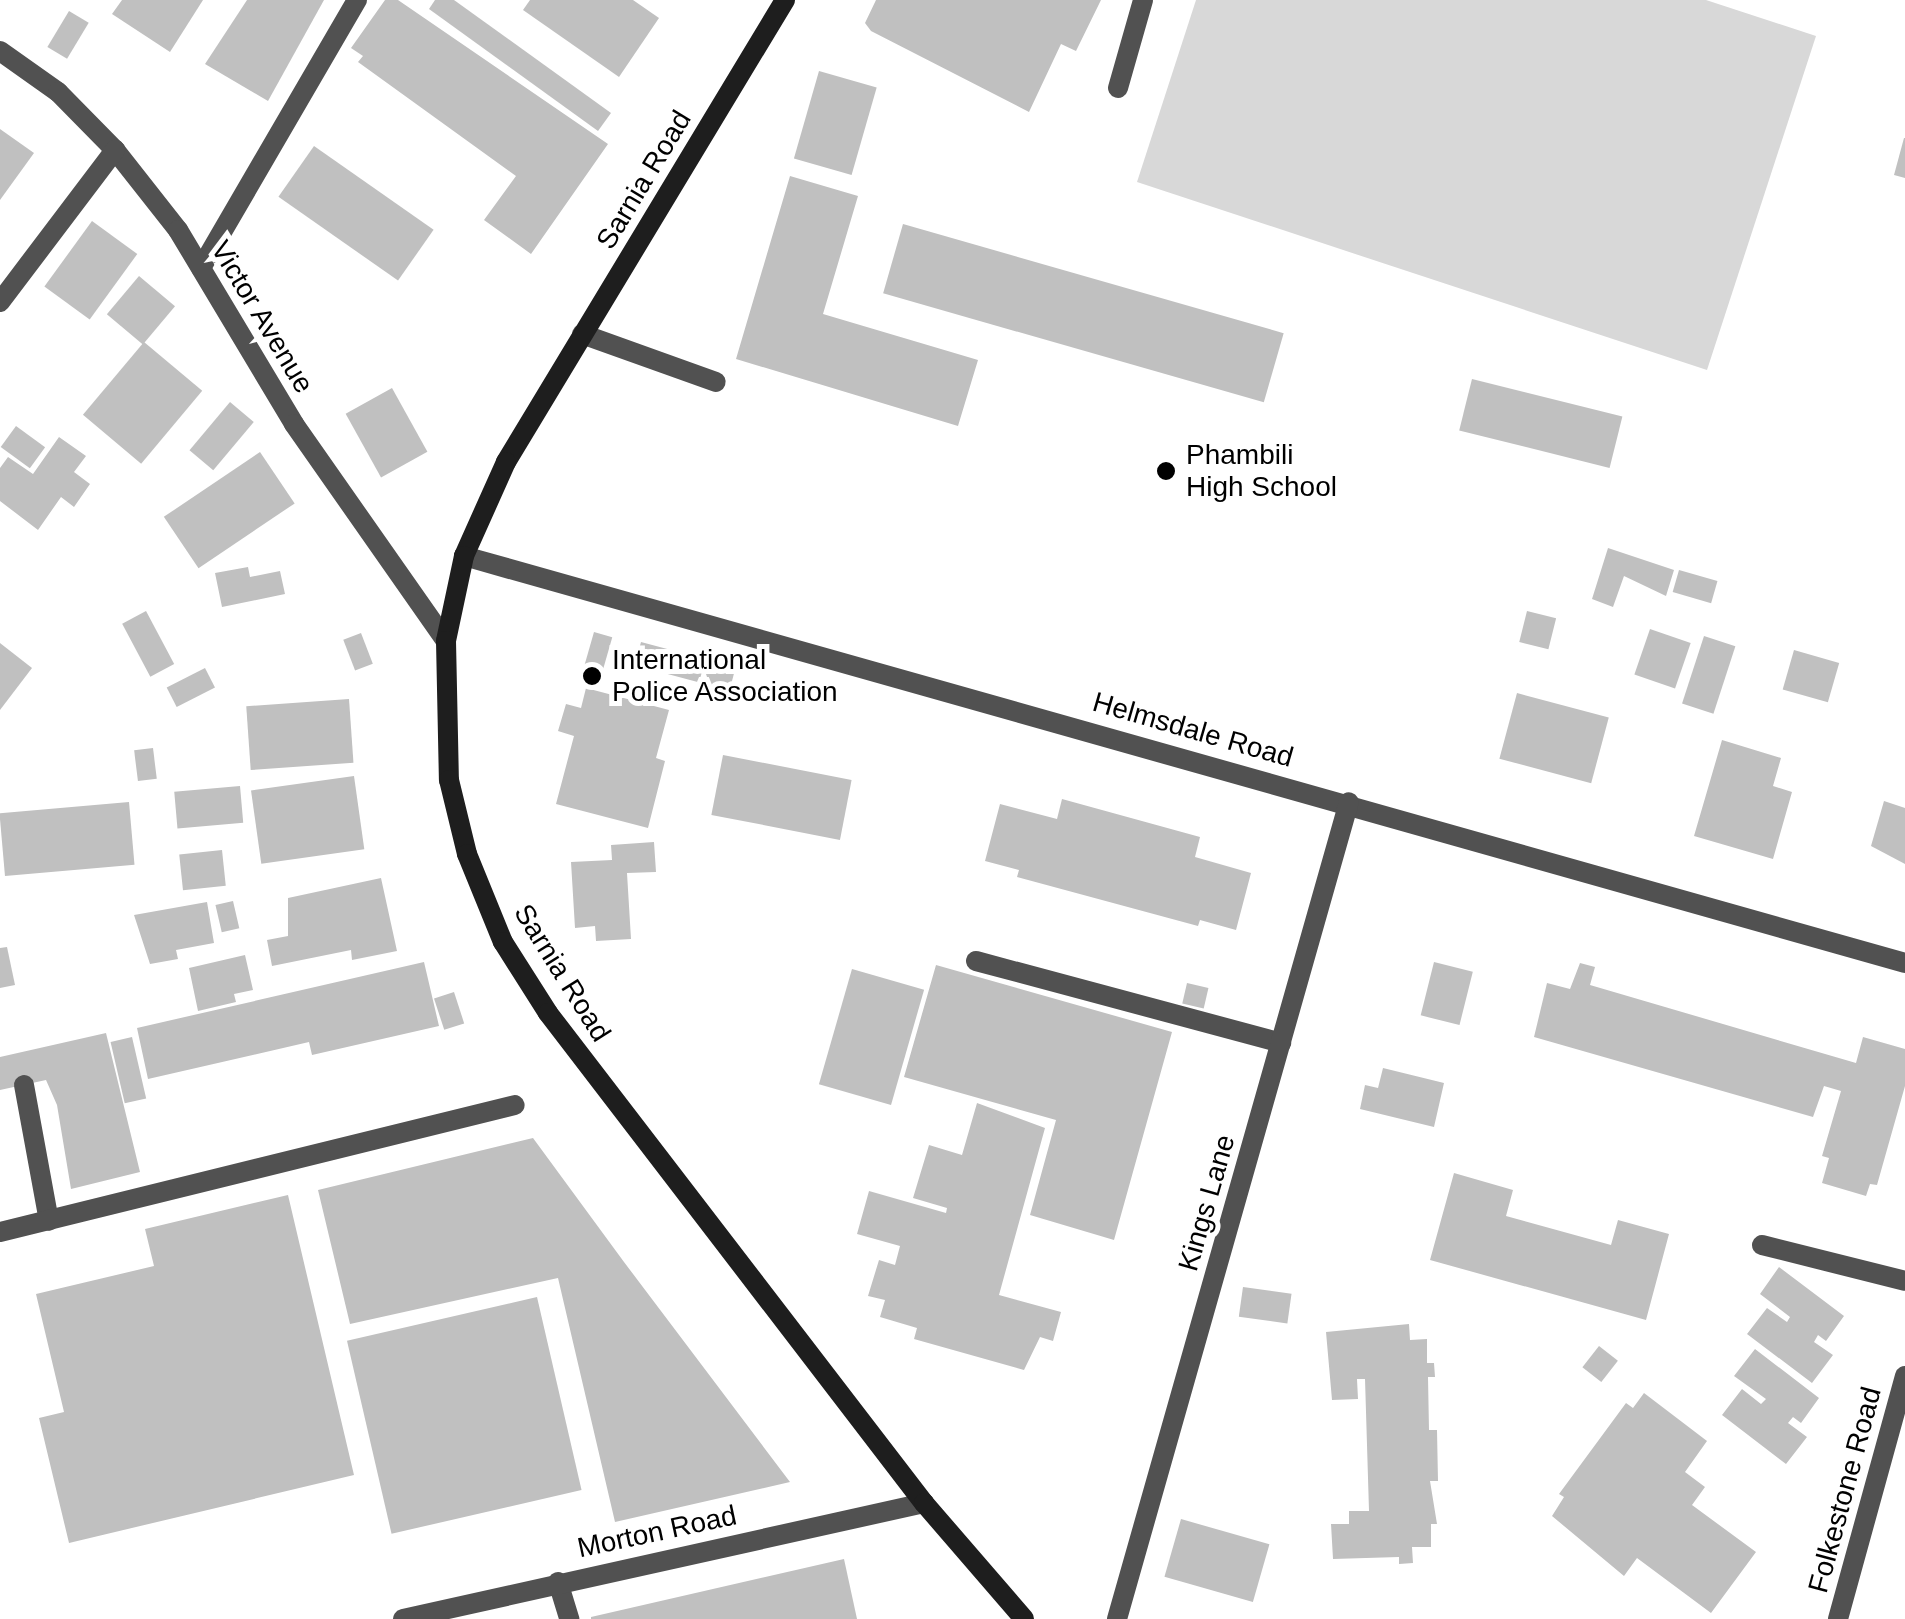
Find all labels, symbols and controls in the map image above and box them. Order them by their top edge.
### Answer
street label: Sarnia Road [590,105,698,255]
street label: Victor Avenue [203,234,321,400]
place label: Phambili High School [1186,438,1337,504]
marker: Phambili High School [1155,460,1177,482]
place label: International Police Association [612,643,839,709]
marker: International Police Association [581,665,603,687]
street label: Helmsdale Road [1089,685,1297,775]
street label: Sarnia Road [507,898,617,1048]
street label: Kings Lane [1172,1131,1242,1275]
street label: Folkestone Road [1801,1383,1889,1597]
street label: Morton Road [574,1499,740,1565]

